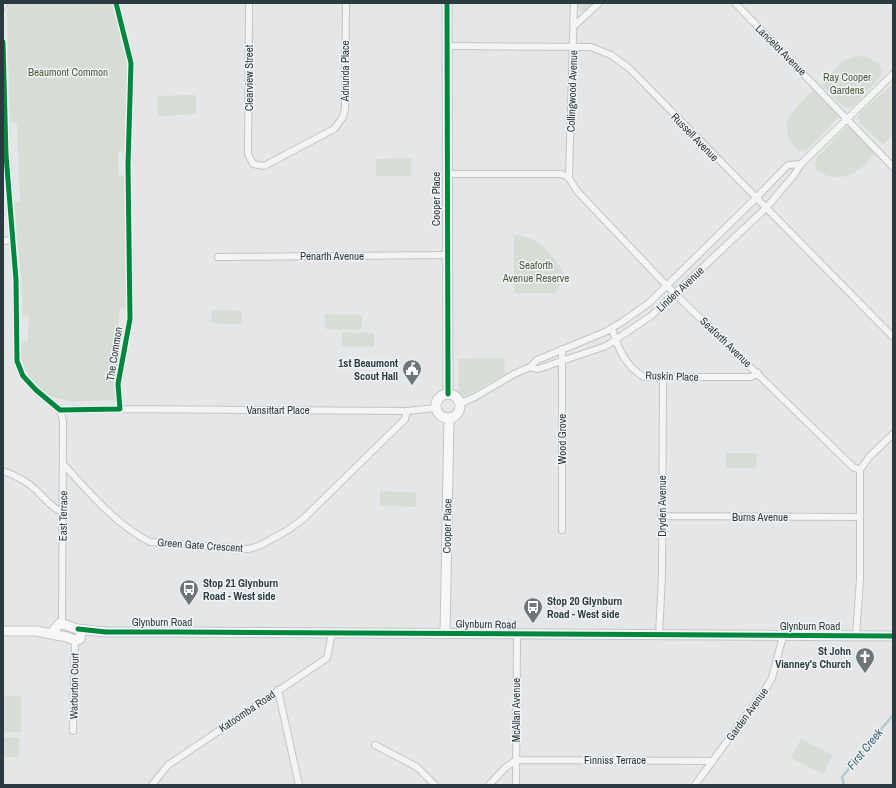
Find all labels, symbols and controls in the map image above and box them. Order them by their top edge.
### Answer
street label: Lancelot Avenue [753,22,809,78]
street label: Adnunda Place [338,40,352,103]
street label: Clearview Street [242,44,256,111]
street label: Collingwood Avenue [564,50,580,132]
park label: Beaumont Common [28,65,108,79]
park label: Ray Cooper Gardens [823,70,871,97]
street label: Russell Avenue [668,110,722,164]
street label: Cooper Place [429,172,443,226]
street label: Penarth Avenue [300,249,364,263]
park label: Seaforth Avenue Reserve [502,258,569,285]
street label: Linden Avenue [653,263,707,315]
street label: Seaforth Avenue [697,314,755,370]
street label: The Common [103,326,125,382]
place label: 1st Beaumont Scout Hall [338,356,398,383]
public building icon: 1st Beaumont Scout Hall [401,358,423,386]
street label: Ruskin Place [645,368,699,384]
street label: Vansittart Place [246,403,310,417]
street label: Wood Grove [555,414,569,464]
street label: Dryden Avenue [655,475,669,537]
street label: East Terrace [56,491,70,541]
street label: Cooper Place [440,499,454,553]
street label: Burns Avenue [732,510,788,524]
street label: Green Gate Crescent [157,535,244,555]
place label: Stop 21 Glynburn Road - West side [203,576,278,603]
bus stop icon: Stop 21 Glynburn Road - West side [178,578,200,606]
place label: Stop 20 Glynburn Road - West side [547,594,622,621]
bus stop icon: Stop 20 Glynburn Road - West side [522,596,544,624]
street label: Glynburn Road [132,615,192,629]
street label: Glynburn Road [456,616,516,632]
street label: Glynburn Road [780,619,840,633]
place label: St John Vianney's Church [775,644,851,671]
church icon: St John Vianney's Church [854,646,876,674]
street label: Warburton Court [66,652,82,719]
street label: McAllan Avenue [509,678,523,742]
street label: Garden Avenue [723,685,771,743]
street label: Katoomba Road [216,687,278,735]
water label: First Creek [843,724,887,773]
street label: Finniss Terrace [584,753,646,767]

